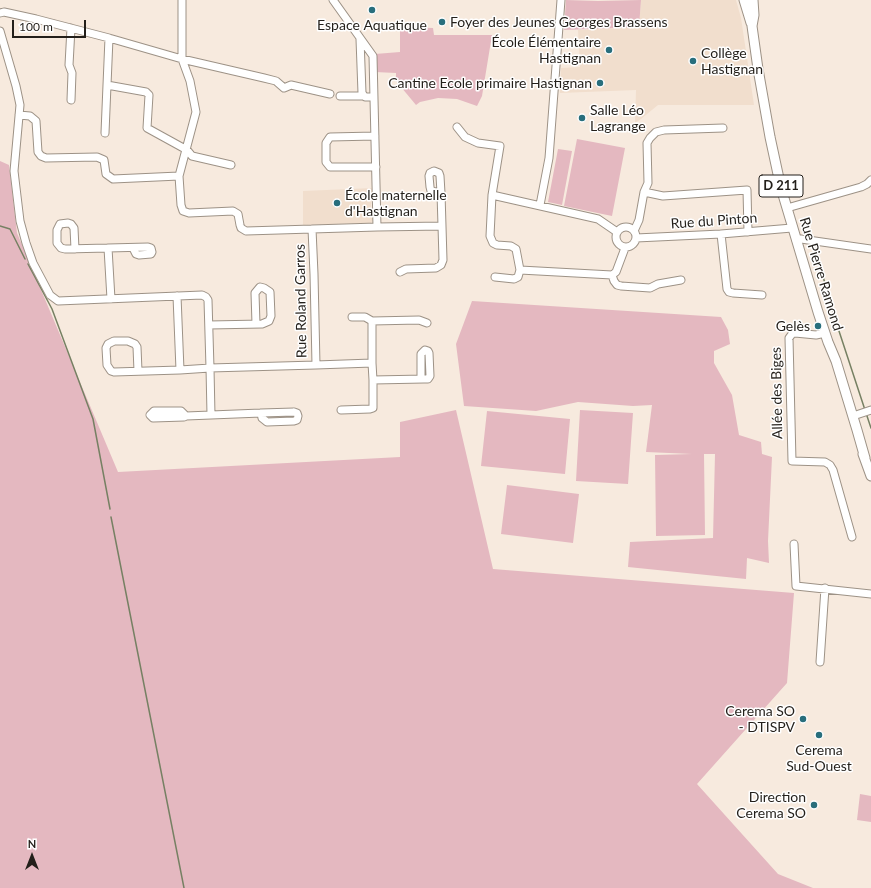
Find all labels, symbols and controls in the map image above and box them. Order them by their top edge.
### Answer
marker: Espace Aquatique [367,5,377,15]
scale bar [14,12,88,38]
place label: Foyer des Jeunes Georges Brassens [450,14,668,30]
place label: Espace Aquatique [317,17,427,33]
marker: Foyer des Jeunes Georges Brassens [437,17,447,27]
text: 100 m [19,19,53,34]
place label: École Élémentaire Hastignan [492,34,601,66]
marker: École Élémentaire Hastignan [604,45,614,55]
place label: Collège Hastignan [701,45,763,78]
marker: Collège Hastignan [688,56,698,66]
place label: Cantine Ecole primaire Hastignan [388,75,592,91]
marker: Cantine Ecole primaire Hastignan [595,78,605,88]
place label: Salle Léo Lagrange [590,102,646,134]
marker: Salle Léo Lagrange [577,113,587,123]
road number: D 211 [759,175,803,197]
place label: École maternelle d'Hastignan [345,187,447,220]
marker: École maternelle d'Hastignan [332,198,342,208]
street label: Rue du Pinton [670,210,758,232]
street label: Rue Pierre Ramond [796,215,846,333]
street label: Rue Roland Garros [292,244,310,358]
place label: Gelès [776,318,810,334]
marker: Gelès [813,321,823,331]
street label: Allée des Biges [768,347,786,439]
place label: Cerema SO - DTISPV [725,703,795,736]
marker: Cerema SO - DTISPV [798,714,808,724]
marker: Cerema Sud-Ouest [814,730,824,740]
place label: Cerema Sud-Ouest [786,742,852,774]
place label: Direction Cerema SO [736,789,806,822]
marker: Direction Cerema SO [809,800,819,810]
north arrow [12,836,52,876]
text: N [28,837,36,850]

